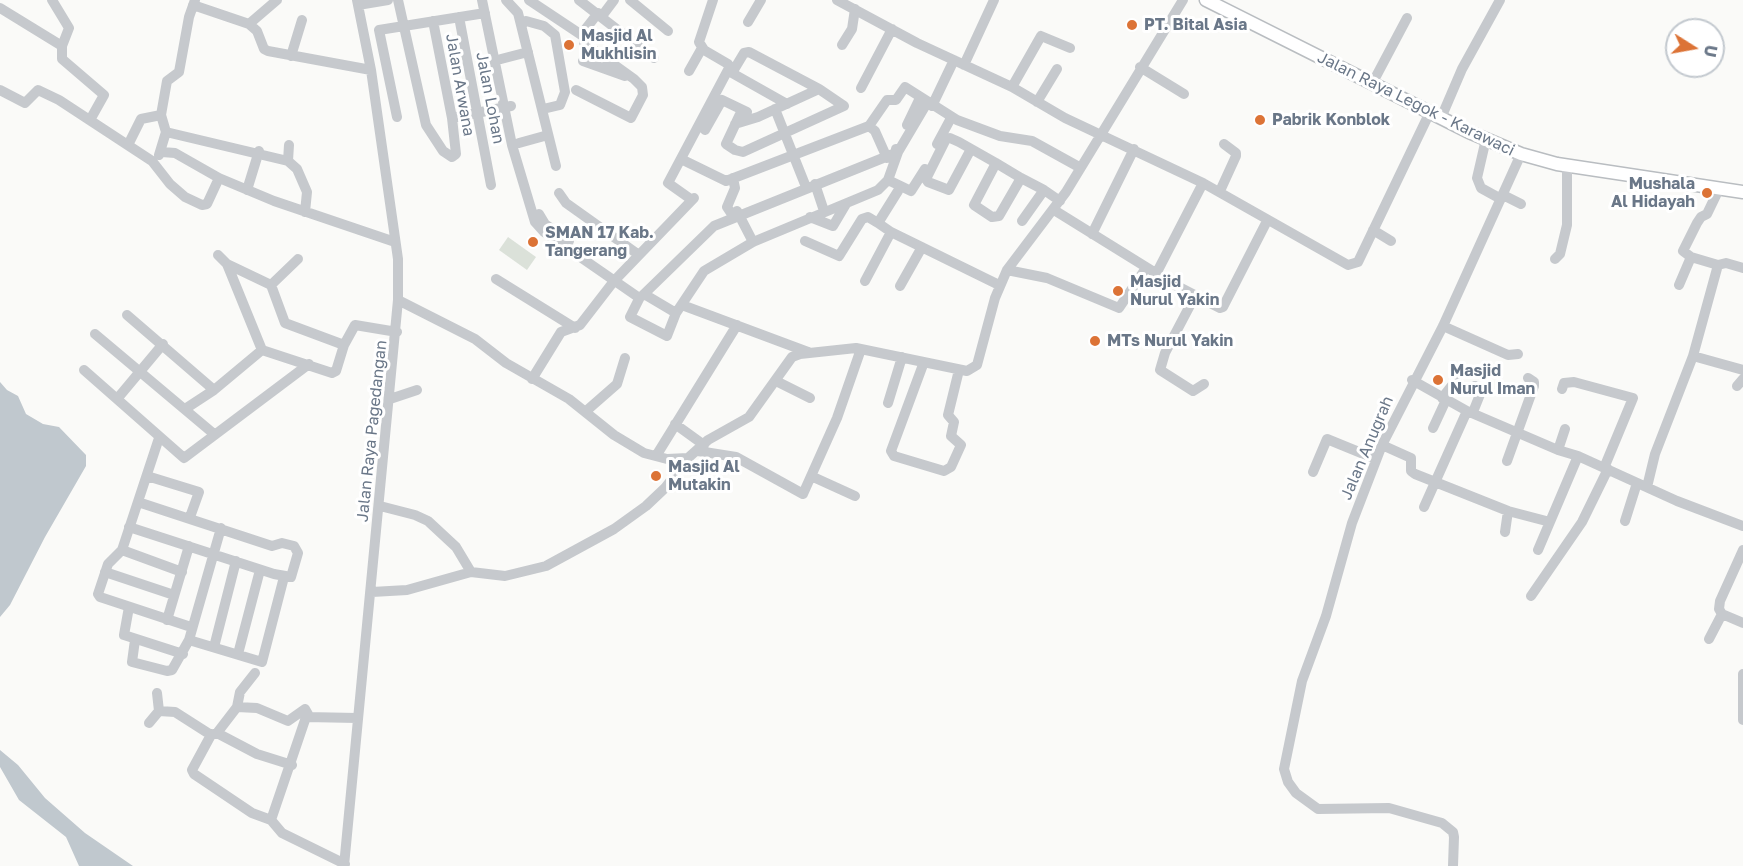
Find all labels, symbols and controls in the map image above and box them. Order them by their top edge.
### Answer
place label: PT. Bital Asia [1144,15,1247,35]
marker: PT. Bital Asia [1125,18,1139,32]
north arrow [1665,18,1725,78]
place label: Masjid Al Mukhlisin [581,26,656,64]
street label: Jalan Arwana [442,32,478,138]
marker: Masjid Al Mukhlisin [562,38,576,52]
text: U [1700,43,1722,59]
street label: Jalan Raya Legok - Karawaci [1314,48,1518,160]
street label: Jalan Lohan [472,50,508,146]
place label: Pabrik Konblok [1272,110,1390,130]
marker: Pabrik Konblok [1253,113,1267,127]
place label: Mushala Al Hidayah [1611,174,1695,212]
marker: Mushala Al Hidayah [1700,186,1714,200]
place label: SMAN 17 Kab. Tangerang [545,223,654,261]
marker: SMAN 17 Kab. Tangerang [526,235,540,249]
place label: Masjid Nurul Yakin [1130,272,1219,310]
marker: Masjid Nurul Yakin [1111,284,1125,298]
place label: MTs Nurul Yakin [1107,331,1233,351]
marker: MTs Nurul Yakin [1088,334,1102,348]
street label: Jalan Raya Pagedangan [353,339,391,523]
place label: Masjid Nurul Iman [1450,361,1535,399]
marker: Masjid Nurul Iman [1431,373,1445,387]
street label: Jalan Anugrah [1336,393,1398,503]
place label: Masjid Al Mutakin [668,457,740,495]
marker: Masjid Al Mutakin [649,469,663,483]

